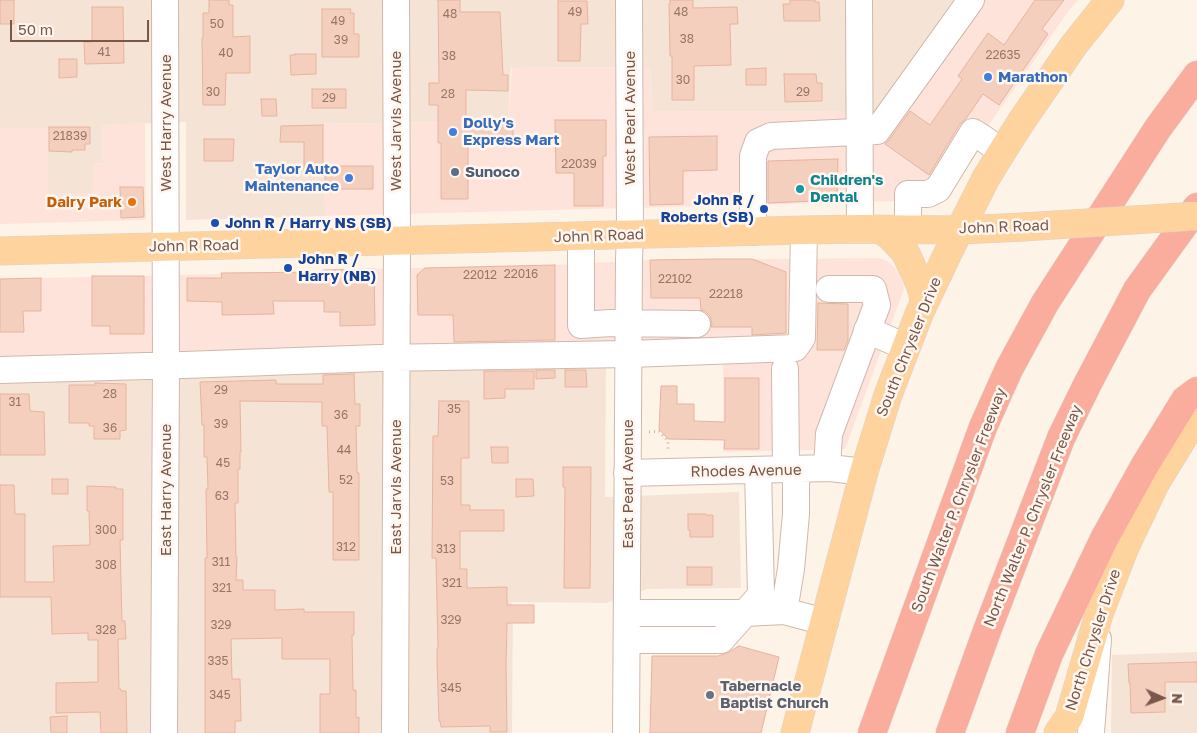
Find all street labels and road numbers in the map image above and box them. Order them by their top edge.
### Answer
street label: West Jarvis Avenue [387,51,405,191]
street label: West Pearl Avenue [621,51,639,185]
street label: West Harry Avenue [157,54,175,192]
street label: John R Road [959,216,1049,238]
street label: John R Road [554,225,644,247]
street label: John R Road [149,236,239,256]
street label: South Chrysler Drive [873,275,945,419]
street label: South Walter P. Chrysler Freeway [908,385,1010,615]
street label: North Walter P. Chrysler Freeway [980,402,1086,630]
street label: East Jarvis Avenue [387,419,405,555]
street label: East Pearl Avenue [619,419,637,549]
street label: East Harry Avenue [157,424,175,556]
street label: Rhodes Avenue [690,461,802,481]
street label: North Chrysler Drive [1062,567,1124,713]

